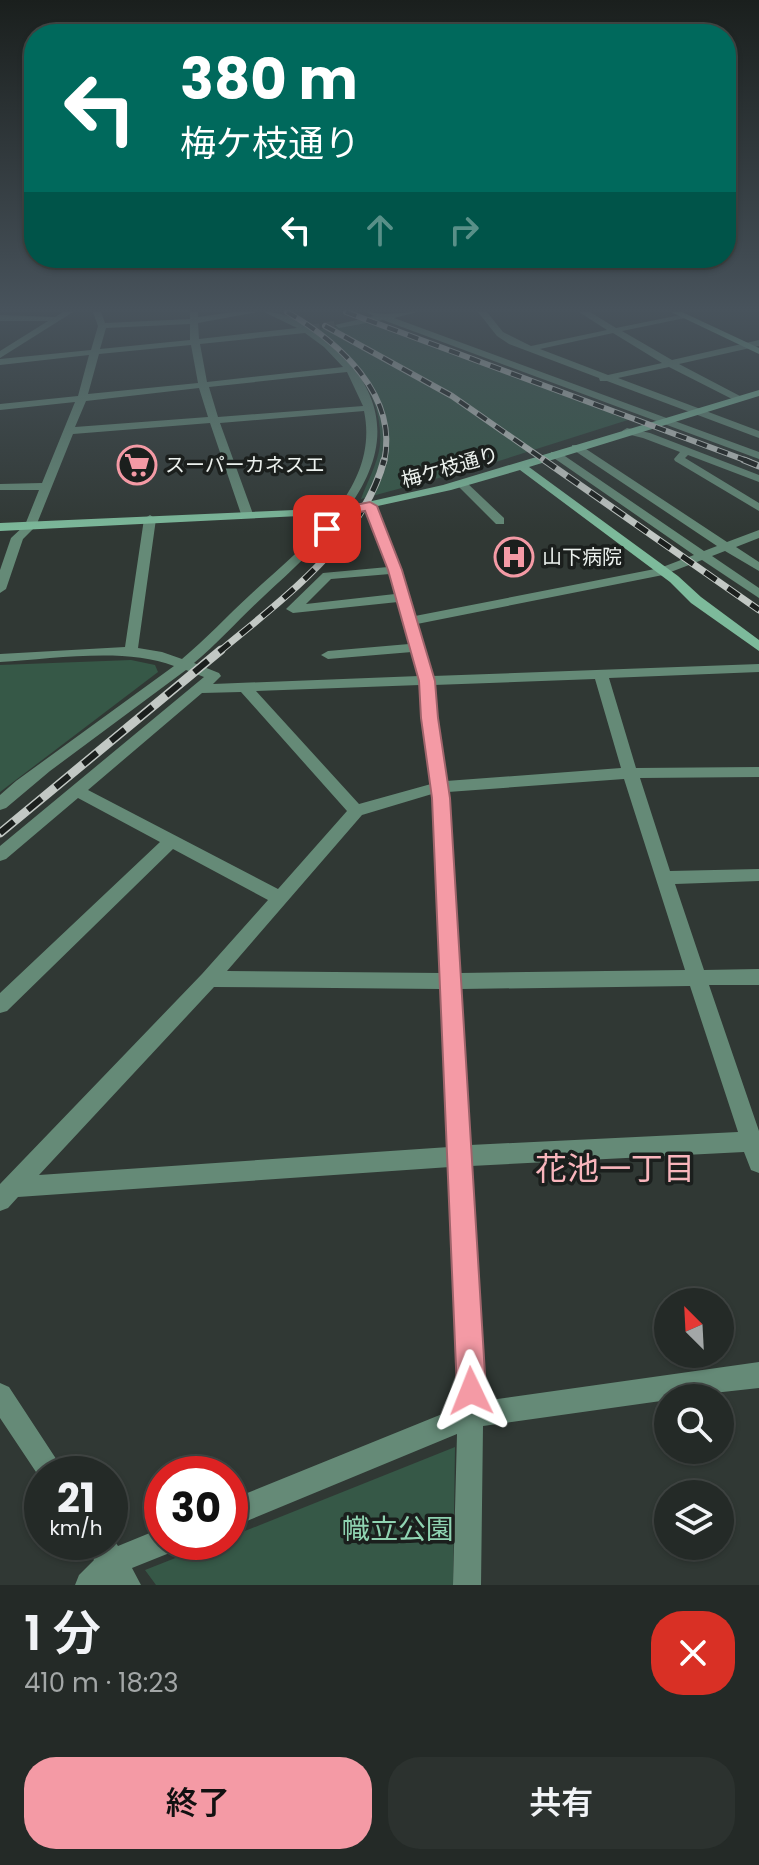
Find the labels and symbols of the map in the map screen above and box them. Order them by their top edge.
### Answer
street label: 梅ケ枝通り [398,440,502,494]
supermarket icon: スーパーカネスエ [116,444,158,486]
place label: スーパーカネスエ [165,451,325,479]
pin [293,495,361,563]
hospital icon: 山下病院 [493,536,535,578]
place label: 山下病院 [542,543,622,571]
district label: 花池一丁目 [535,1146,695,1191]
north arrow [654,1288,734,1368]
position arrow [429,1349,513,1433]
speed limit sign: 30 [144,1456,248,1560]
park label: 幟立公園 [342,1510,454,1549]

